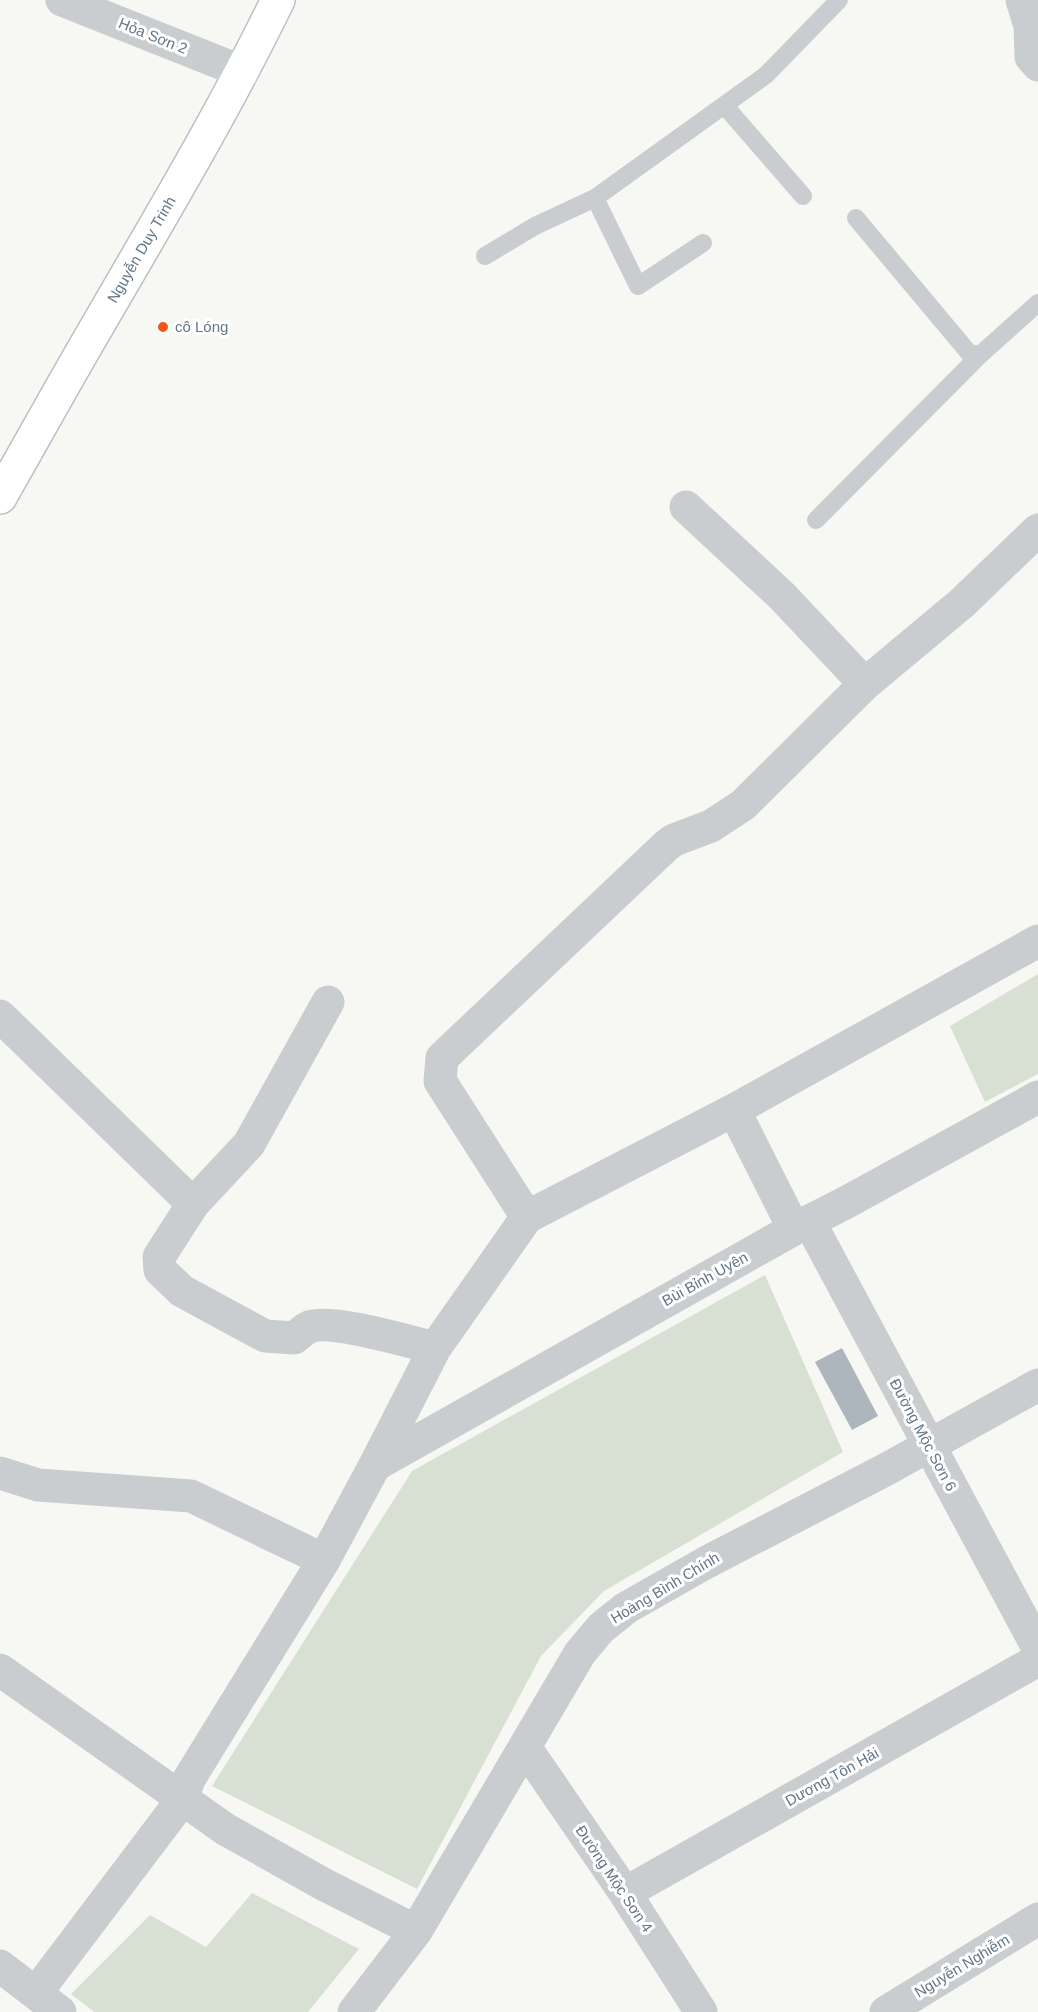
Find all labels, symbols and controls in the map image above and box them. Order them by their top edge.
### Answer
street label: Hỏa Sơn 2 [116,14,190,57]
street label: Nguyễn Duy Trinh [104,193,179,306]
place label: cô Lóng [175,318,228,335]
marker: cô Lóng [156,320,170,334]
street label: Bùi Bỉnh Uyên [659,1248,750,1309]
street label: Đường Mộc Sơn 6 [887,1376,960,1494]
street label: Hoàng Bình Chính [607,1549,722,1627]
street label: Dương Tôn Hải [782,1744,881,1809]
street label: Đường Mộc Sơn 4 [572,1822,656,1935]
street label: Nguyễn Nghiễm [911,1931,1012,2001]

